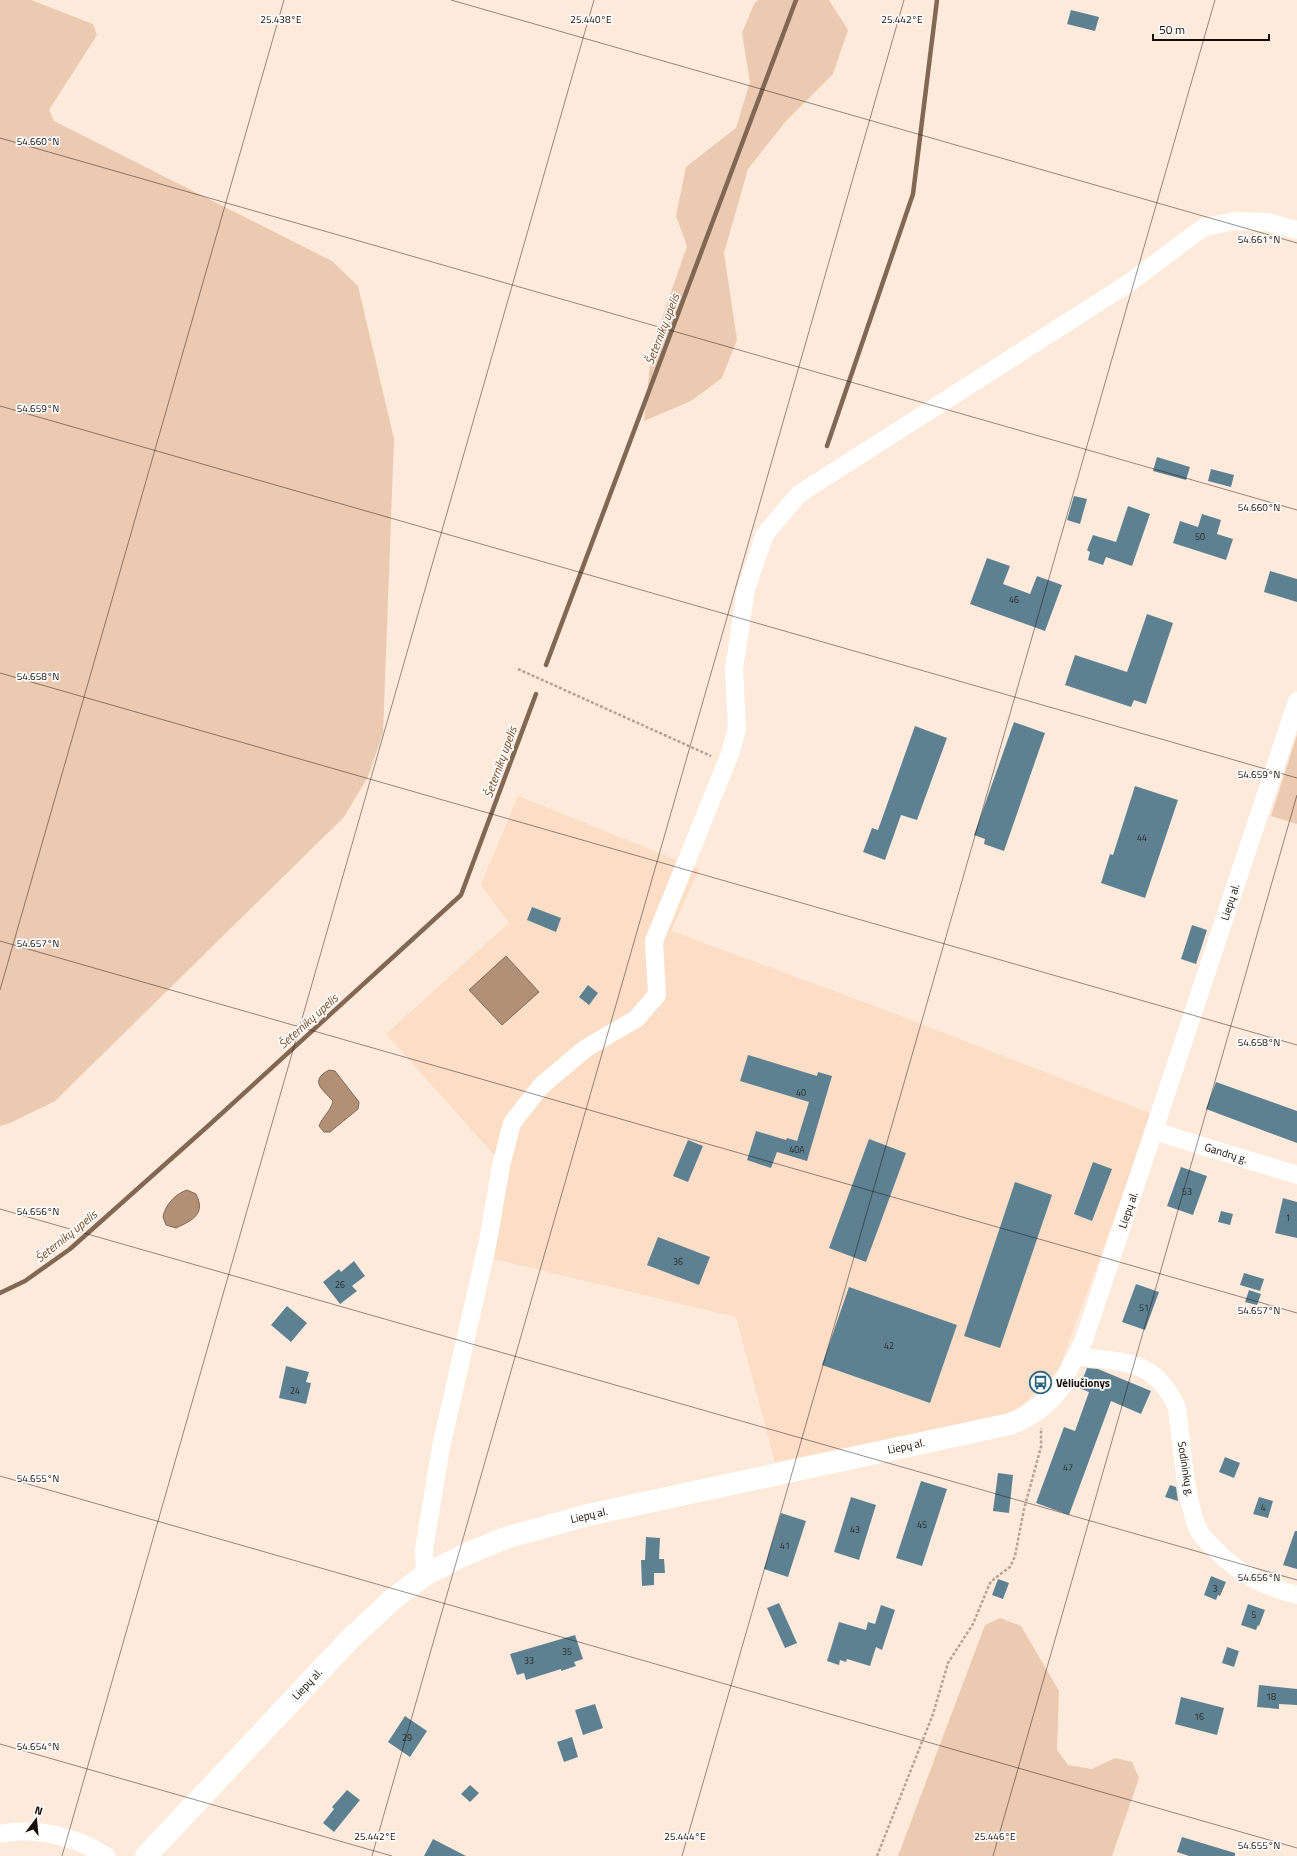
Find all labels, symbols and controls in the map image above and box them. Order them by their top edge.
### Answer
text: 25.438°E [260,12,302,27]
text: 25.440°E [570,12,612,27]
text: 25.442°E [881,12,923,27]
scale bar [1153,16,1269,42]
text: 50 m [1159,20,1185,39]
text: 54.660°N [17,134,59,149]
text: 54.661°N [1238,232,1280,247]
water label: Šeternikų upelis [640,290,685,367]
text: 54.659°N [17,401,59,416]
text: 54.660°N [1238,500,1280,515]
house number: 50 [1195,530,1205,543]
house number: 46 [1009,593,1019,606]
text: 54.658°N [17,669,59,684]
water label: Šeternikų upelis [478,723,522,800]
text: 54.659°N [1238,767,1280,782]
house number: 44 [1137,831,1147,844]
street label: Liepų al. [1217,882,1243,922]
text: 54.657°N [17,936,59,951]
water label: Šeternikų upelis [274,988,343,1053]
text: 54.658°N [1238,1035,1280,1050]
house number: 40 [796,1086,806,1099]
street label: Gandrų g. [1203,1139,1249,1167]
house number: 40A [789,1143,805,1156]
house number: 53 [1182,1185,1192,1198]
street label: Liepų al. [1114,1190,1142,1230]
text: 54.656°N [17,1204,59,1219]
water label: Šeternikų upelis [31,1205,102,1267]
house number: 1 [1285,1211,1291,1224]
house number: 36 [673,1255,683,1268]
house number: 26 [335,1278,345,1291]
house number: 51 [1139,1301,1149,1314]
text: 54.657°N [1238,1303,1280,1318]
house number: 42 [884,1339,894,1352]
bus stop icon: Vėliučionys [1027,1370,1053,1396]
place label: Vėliučionys [1056,1375,1110,1391]
house number: 24 [290,1384,300,1397]
street label: Liepų al. [886,1434,926,1458]
street label: Sodininkų g. [1174,1440,1198,1498]
house number: 47 [1063,1461,1073,1474]
text: 54.655°N [17,1471,59,1486]
house number: 4 [1260,1501,1266,1514]
street label: Liepų al. [569,1503,609,1527]
house number: 45 [917,1518,927,1531]
house number: 43 [850,1523,860,1536]
house number: 41 [780,1539,790,1552]
text: 54.656°N [1238,1570,1280,1585]
house number: 3 [1212,1582,1218,1595]
house number: 5 [1251,1608,1257,1621]
house number: 35 [562,1645,572,1658]
house number: 33 [524,1654,534,1667]
street label: Liepų al. [288,1665,326,1703]
house number: 18 [1266,1690,1276,1703]
house number: 16 [1194,1710,1204,1723]
house number: 29 [402,1731,412,1744]
text: 54.654°N [17,1739,59,1754]
north arrow [16,1800,56,1840]
text: N [33,1802,45,1819]
text: 25.442°E [354,1829,396,1844]
text: 25.444°E [664,1829,706,1844]
text: 25.446°E [974,1829,1016,1844]
text: 54.655°N [1238,1838,1280,1853]

